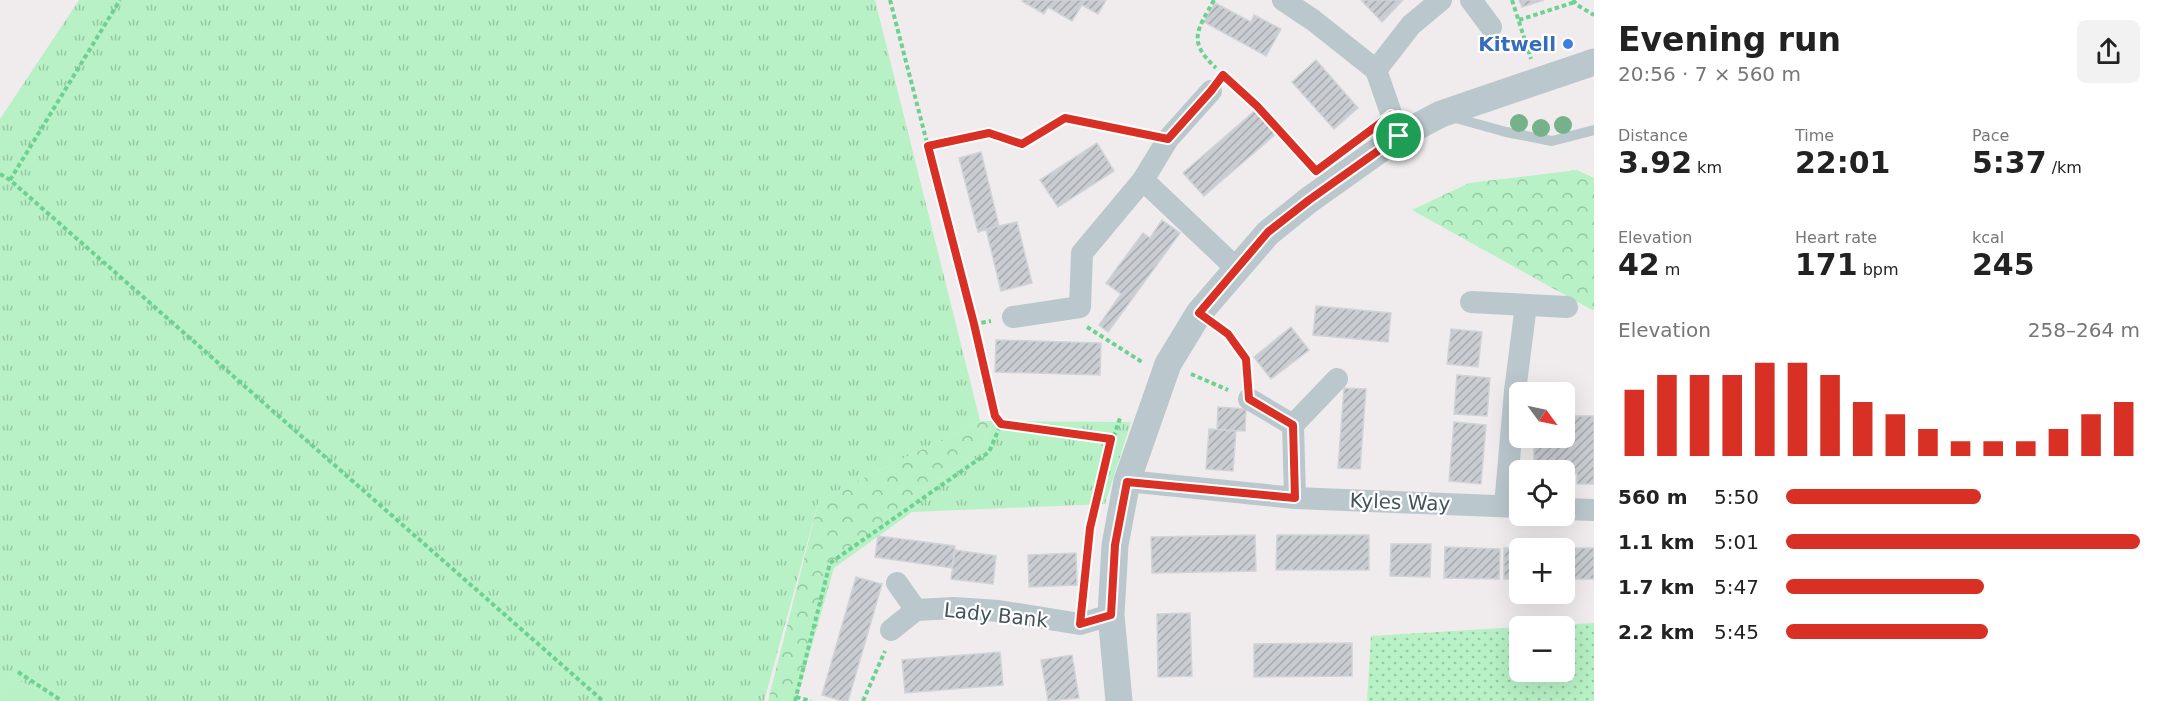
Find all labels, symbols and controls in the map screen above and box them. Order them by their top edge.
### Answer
text: Evening run [1618,20,1841,59]
button: share [2077,20,2140,83]
place label: Kitwell [1478,32,1556,56]
marker: Kitwell [1561,37,1575,51]
text: 20:56 · 7 × 560 m [1618,62,1801,86]
pin [1373,110,1424,161]
icon: arrive [1382,119,1415,152]
text: Distance [1618,126,1688,145]
text: Time [1795,126,1834,145]
text: Pace [1972,126,2009,145]
text: 3.92 [1618,145,1692,180]
text: 22:01 [1795,145,1891,180]
text: 5:37 [1972,145,2047,180]
text: km [1692,158,1722,177]
text: /km [2047,158,2082,177]
text: Elevation [1618,228,1692,247]
text: Heart rate [1795,228,1877,247]
text: kcal [1972,228,2004,247]
text: 42 [1618,247,1660,282]
text: 171 [1795,247,1858,282]
text: 245 [1972,247,2035,282]
text: m [1660,260,1680,279]
text: bpm [1858,260,1899,279]
text: Elevation [1618,318,1711,342]
text: 258–264 m [2028,318,2140,342]
north arrow [1509,382,1575,448]
map controls [1509,382,1575,682]
button: locate [1509,460,1575,526]
text: 560 m [1618,485,1688,509]
text: 5:50 [1714,485,1759,509]
street label: Kyles Way [1349,488,1451,516]
text: 1.1 km [1618,530,1695,554]
text: 5:01 [1714,530,1759,554]
button: + [1509,538,1575,604]
text: 1.7 km [1618,575,1695,599]
text: 5:47 [1714,575,1759,599]
street label: Lady Bank [943,598,1050,632]
button: − [1509,616,1575,682]
text: 2.2 km [1618,620,1695,644]
text: 5:45 [1714,620,1759,644]

